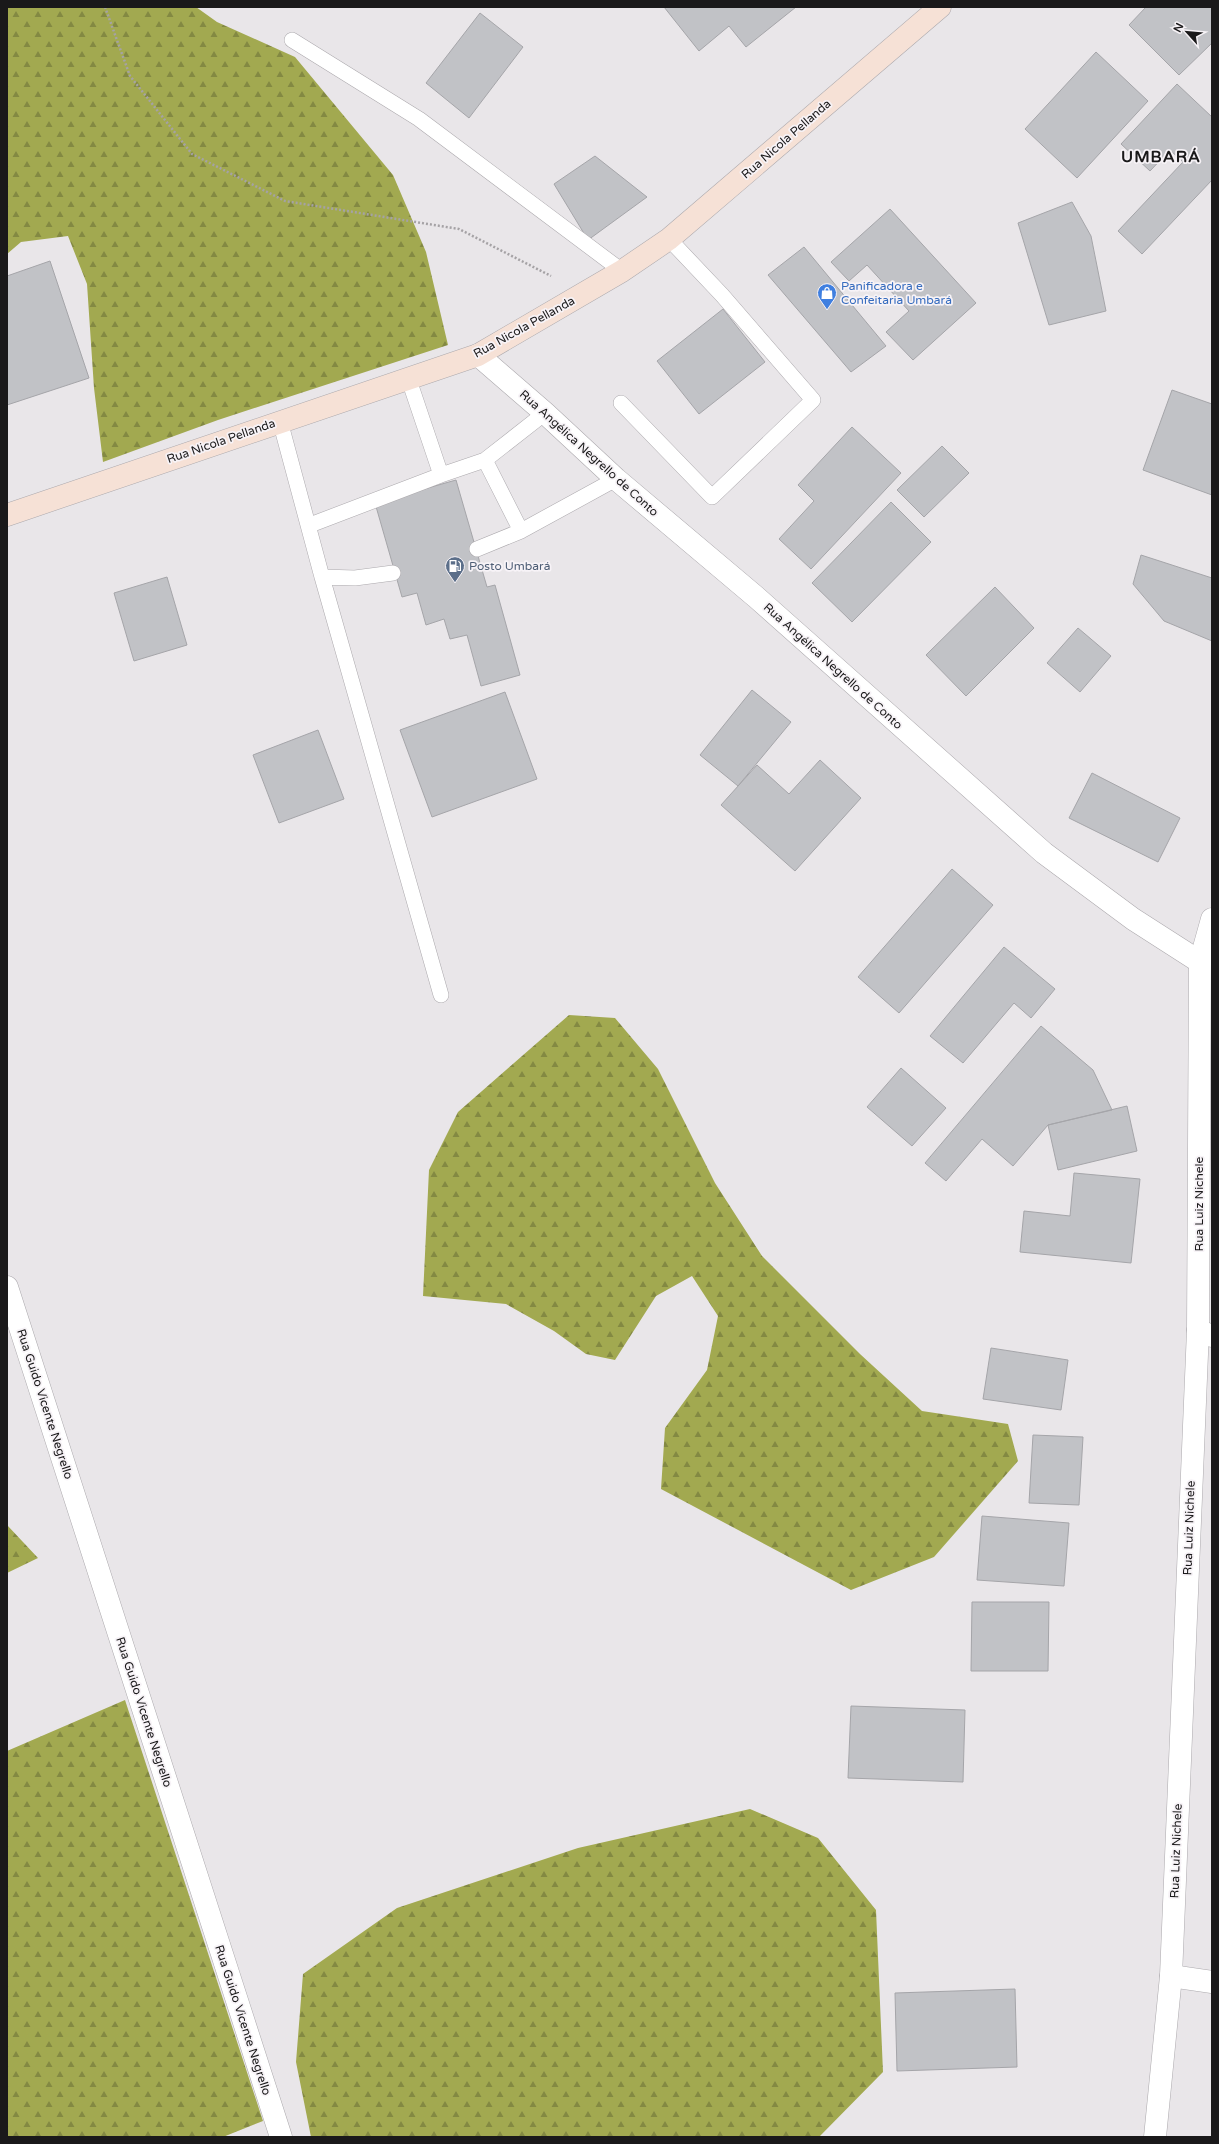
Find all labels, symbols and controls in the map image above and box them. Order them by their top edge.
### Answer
north arrow [1167,12,1207,52]
text: N [1171,21,1186,35]
street label: Rua Nicola Pellanda [738,96,834,182]
district label: UMBARÁ [1121,147,1201,167]
place label: Panificadora e Confeitaria Umbará [841,279,952,307]
shop icon: Panificadora e Confeitaria Umbará [816,282,838,310]
street label: Rua Nicola Pellanda [471,293,577,361]
street label: Rua Angélica Negrello de Conto [517,387,661,519]
street label: Rua Nicola Pellanda [165,416,277,466]
fuel station icon: Posto Umbará [444,555,466,583]
place label: Posto Umbará [469,559,550,573]
street label: Rua Angélica Negrello de Conto [761,600,905,732]
street label: Rua Luiz Nichele [1192,1156,1206,1251]
street label: Rua Guido Vicente Negrello [14,1327,76,1481]
street label: Rua Luiz Nichele [1180,1480,1198,1576]
street label: Rua Guido Vicente Negrello [113,1635,175,1789]
street label: Rua Luiz Nichele [1167,1803,1185,1899]
street label: Rua Guido Vicente Negrello [212,1943,274,2097]

